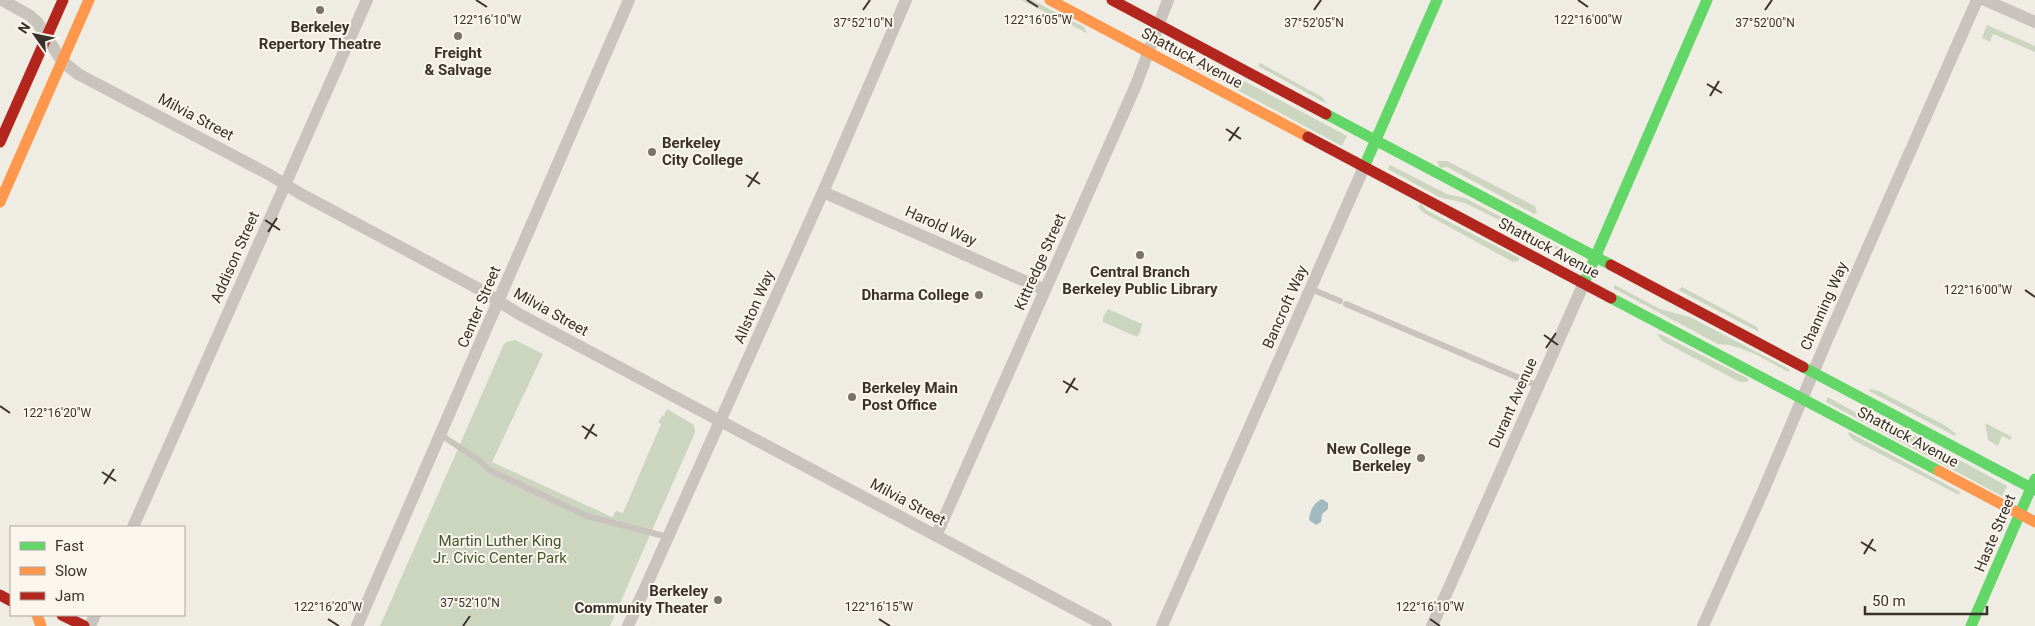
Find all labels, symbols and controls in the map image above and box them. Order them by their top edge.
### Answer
marker: Berkeley Repertory Theatre [314,4,326,16]
north arrow [10,10,60,60]
text: 122°16'10"W [453,13,521,27]
text: 122°16'05"W [1004,13,1072,27]
text: 122°16'00"W [1554,13,1622,27]
text: 37°52'10"N [833,16,893,30]
text: 37°52'05"N [1284,16,1344,30]
text: 37°52'00"N [1735,16,1795,30]
place label: Berkeley Repertory Theatre [259,18,381,53]
text: N [15,19,34,36]
street label: Shattuck Avenue [1138,24,1246,92]
marker: Freight & Salvage [452,30,464,42]
place label: Freight & Salvage [424,44,492,79]
street label: Milvia Street [155,90,237,144]
place label: Berkeley City College [662,134,743,169]
marker: Berkeley City College [646,146,658,158]
street label: Harold Way [902,202,980,250]
street label: Addison Street [207,208,263,306]
street label: Kittredge Street [1011,211,1069,313]
street label: Shattuck Avenue [1495,214,1603,282]
marker: Central Branch Berkeley Public Library [1134,249,1146,261]
street label: Channing Way [1796,259,1852,353]
street label: Center Street [454,263,504,351]
place label: Central Branch Berkeley Public Library [1062,263,1218,298]
street label: Bancroft Way [1259,263,1311,351]
street label: Allston Way [730,268,778,346]
text: 122°16'00"W [1944,283,2012,297]
street label: Milvia Street [510,284,592,340]
place label: Dharma College [862,286,969,304]
marker: Dharma College [973,289,985,301]
street label: Durant Avenue [1485,355,1541,451]
place label: Berkeley Main Post Office [862,379,958,414]
marker: Berkeley Main Post Office [846,391,858,403]
street label: Shattuck Avenue [1854,403,1962,471]
text: 122°16'20"W [23,406,91,420]
place label: New College Berkeley [1327,440,1411,475]
marker: New College Berkeley [1415,452,1427,464]
street label: Milvia Street [867,475,949,529]
street label: Haste Street [1971,491,2019,575]
legend [10,526,185,616]
park label: Martin Luther King Jr. Civic Center Park [433,532,567,567]
text: Fast [55,537,84,555]
text: Slow [55,562,87,580]
place label: Berkeley Community Theater [574,582,708,617]
scale bar [1865,584,1988,616]
text: Jam [55,587,85,605]
text: 50 m [1872,592,1906,610]
marker: Berkeley Community Theater [712,594,724,606]
text: 37°52'10"N [440,596,500,610]
text: 122°16'20"W [294,600,362,614]
text: 122°16'15"W [845,600,913,614]
text: 122°16'10"W [1396,600,1464,614]

